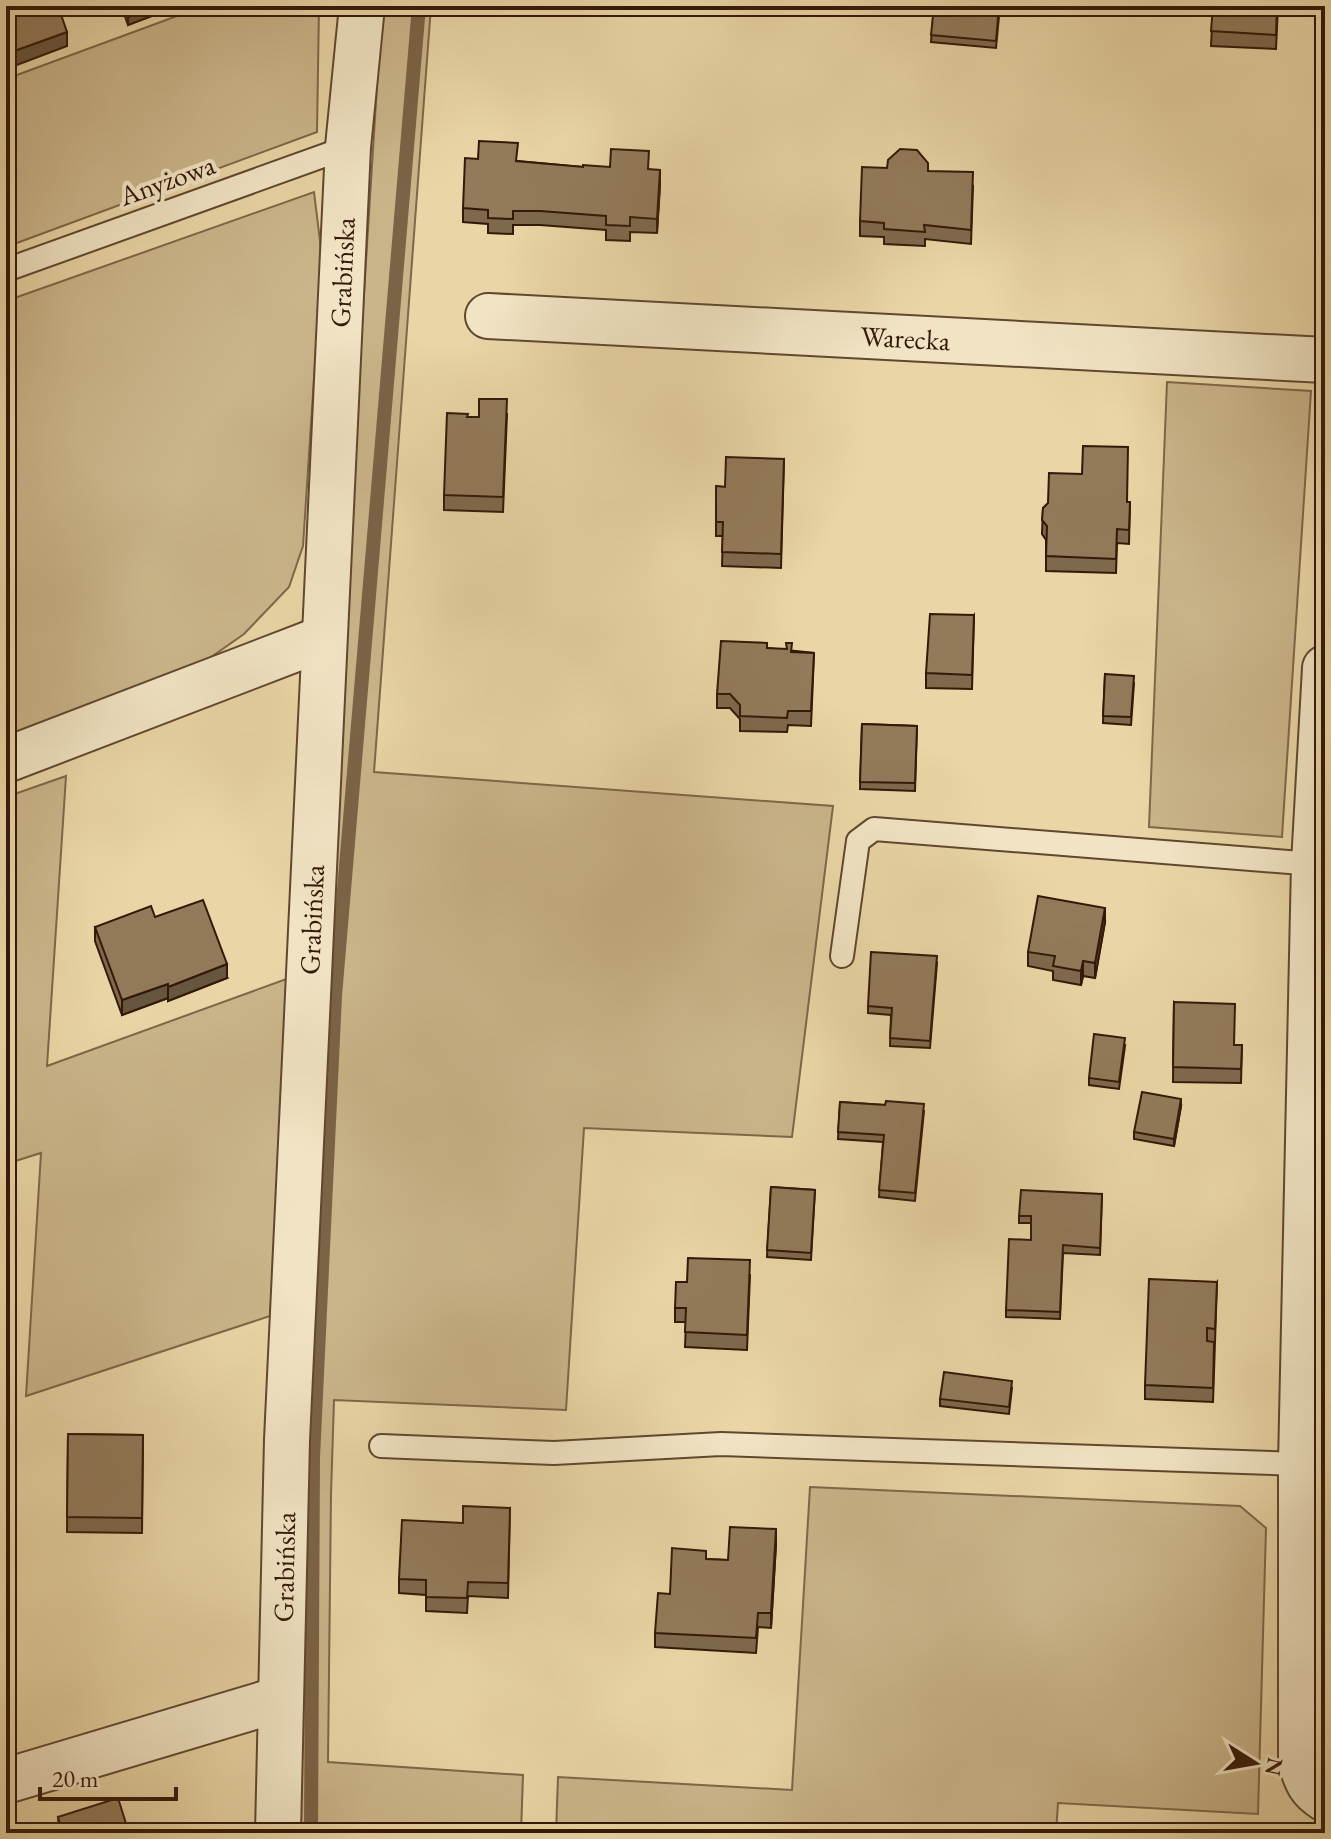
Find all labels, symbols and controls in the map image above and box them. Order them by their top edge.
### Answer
street label: Anyżowa [113,146,221,214]
street label: Grabińska [322,216,363,328]
street label: Warecka [860,318,952,358]
street label: Grabińska [291,863,332,976]
street label: Grabińska [265,1511,303,1623]
north arrow [1215,1723,1295,1803]
scale bar [40,1751,176,1801]
text: N [1258,1755,1290,1778]
text: 20 m [52,1763,99,1794]

